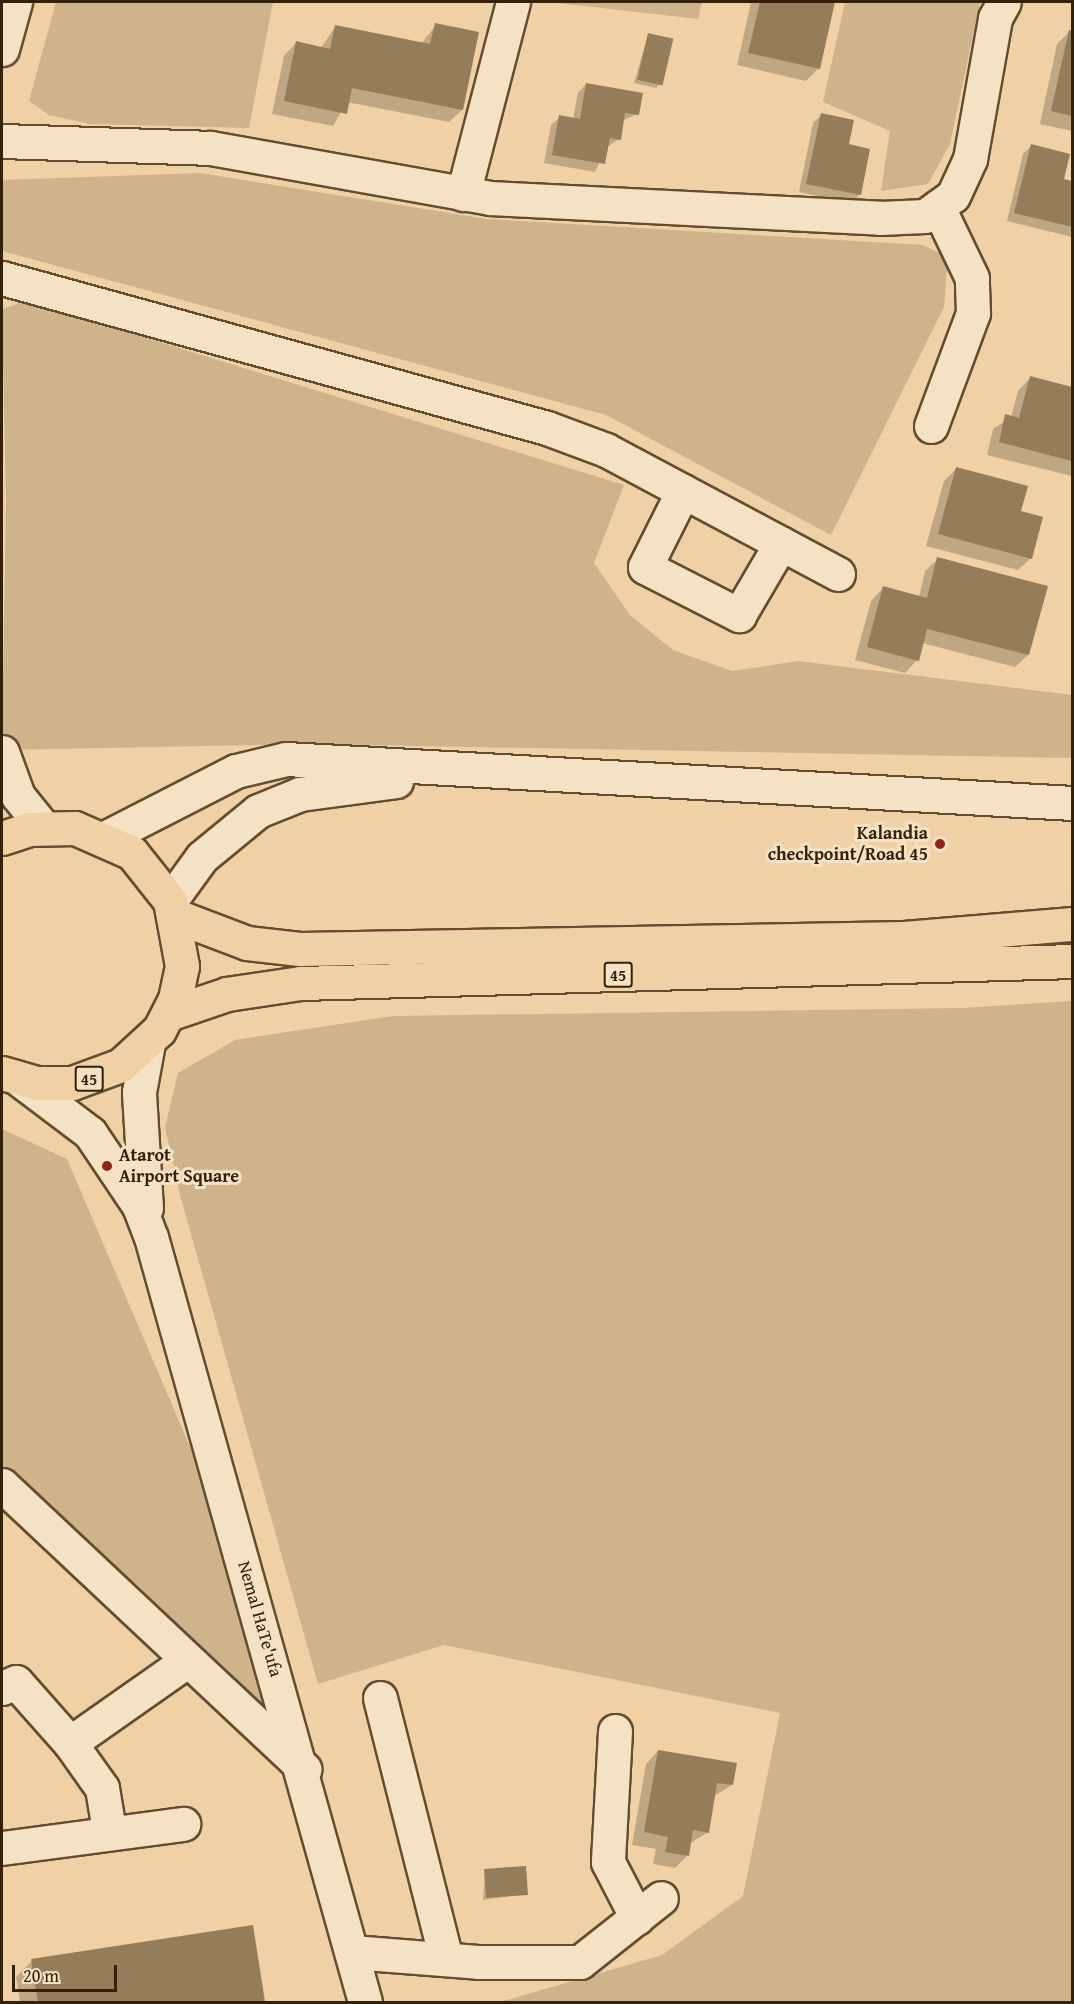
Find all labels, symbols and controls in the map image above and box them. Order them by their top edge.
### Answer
place label: Kalandia checkpoint/Road 45 [768,823,928,866]
marker: Kalandia checkpoint/Road 45 [933,837,947,851]
road number: 45 [603,962,633,988]
road number: 45 [74,1066,104,1092]
place label: Atarot Airport Square [119,1145,239,1188]
marker: Atarot Airport Square [100,1159,114,1173]
street label: Nemal HaTe'ufa [233,1559,287,1679]
scale bar [15,1953,120,1991]
text: 20 m [23,1962,59,1989]

